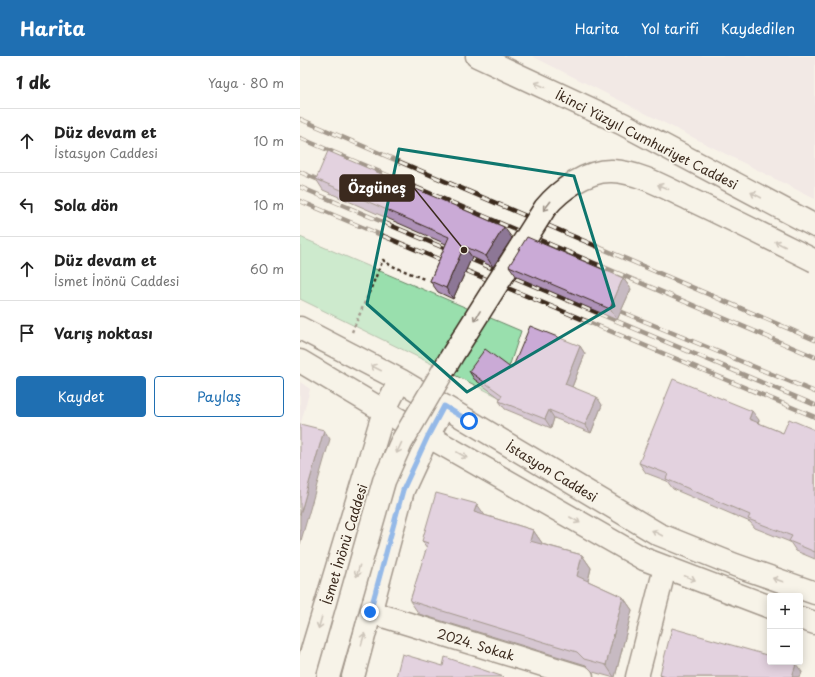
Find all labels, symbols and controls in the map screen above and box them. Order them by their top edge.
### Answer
text: Harita [20,14,85,42]
text: Harita [575,18,619,39]
text: Yol tarifi [641,18,699,39]
text: Kaydedilen [721,18,795,39]
text: 1 dk [16,69,51,95]
text: Yaya · 80 m [208,73,284,92]
one-way arrow [534,81,546,88]
street label: İkinci Yüzyıl Cumhuriyet Caddesi [552,85,742,194]
text: Düz devam et [54,120,157,143]
icon: ahead [16,130,38,152]
text: 10 m [254,131,284,150]
text: İstasyon Caddesi [54,143,158,162]
callout: Özgüneş [340,175,414,201]
text: Özgüneş [348,177,406,198]
one-way arrow [658,183,670,191]
one-way arrow [750,190,762,198]
text: Sola dön [54,193,118,216]
icon: left [16,194,38,216]
text: 10 m [254,195,284,214]
one-way arrow [542,201,551,212]
one-way arrow [774,240,786,247]
text: Düz devam et [54,248,157,271]
icon: ahead [16,258,38,280]
text: 60 m [250,259,284,278]
text: İsmet İnönü Caddesi [54,271,179,290]
one-way arrow [473,310,481,321]
text: Varış noktası [54,321,153,344]
icon: arrive [16,322,38,344]
one-way arrow [370,364,382,371]
button: Kaydet [16,376,146,417]
button: Paylaş [154,376,284,417]
route start [460,412,478,430]
street label: İstasyon Caddesi [503,436,601,506]
one-way arrow [395,442,402,454]
one-way arrow [455,452,467,460]
street label: İsmet İnönü Caddesi [317,481,371,607]
one-way arrow [568,516,580,524]
one-way arrow [651,529,663,536]
one-way arrow [354,565,361,578]
one-way arrow [684,574,696,582]
one-way arrow [772,576,785,583]
map controls [767,593,803,665]
button: + [767,593,803,629]
route end [361,603,379,621]
one-way arrow [316,616,323,629]
street label: 2024. Sokak [435,623,518,665]
button: − [767,629,803,665]
one-way arrow [360,633,367,646]

